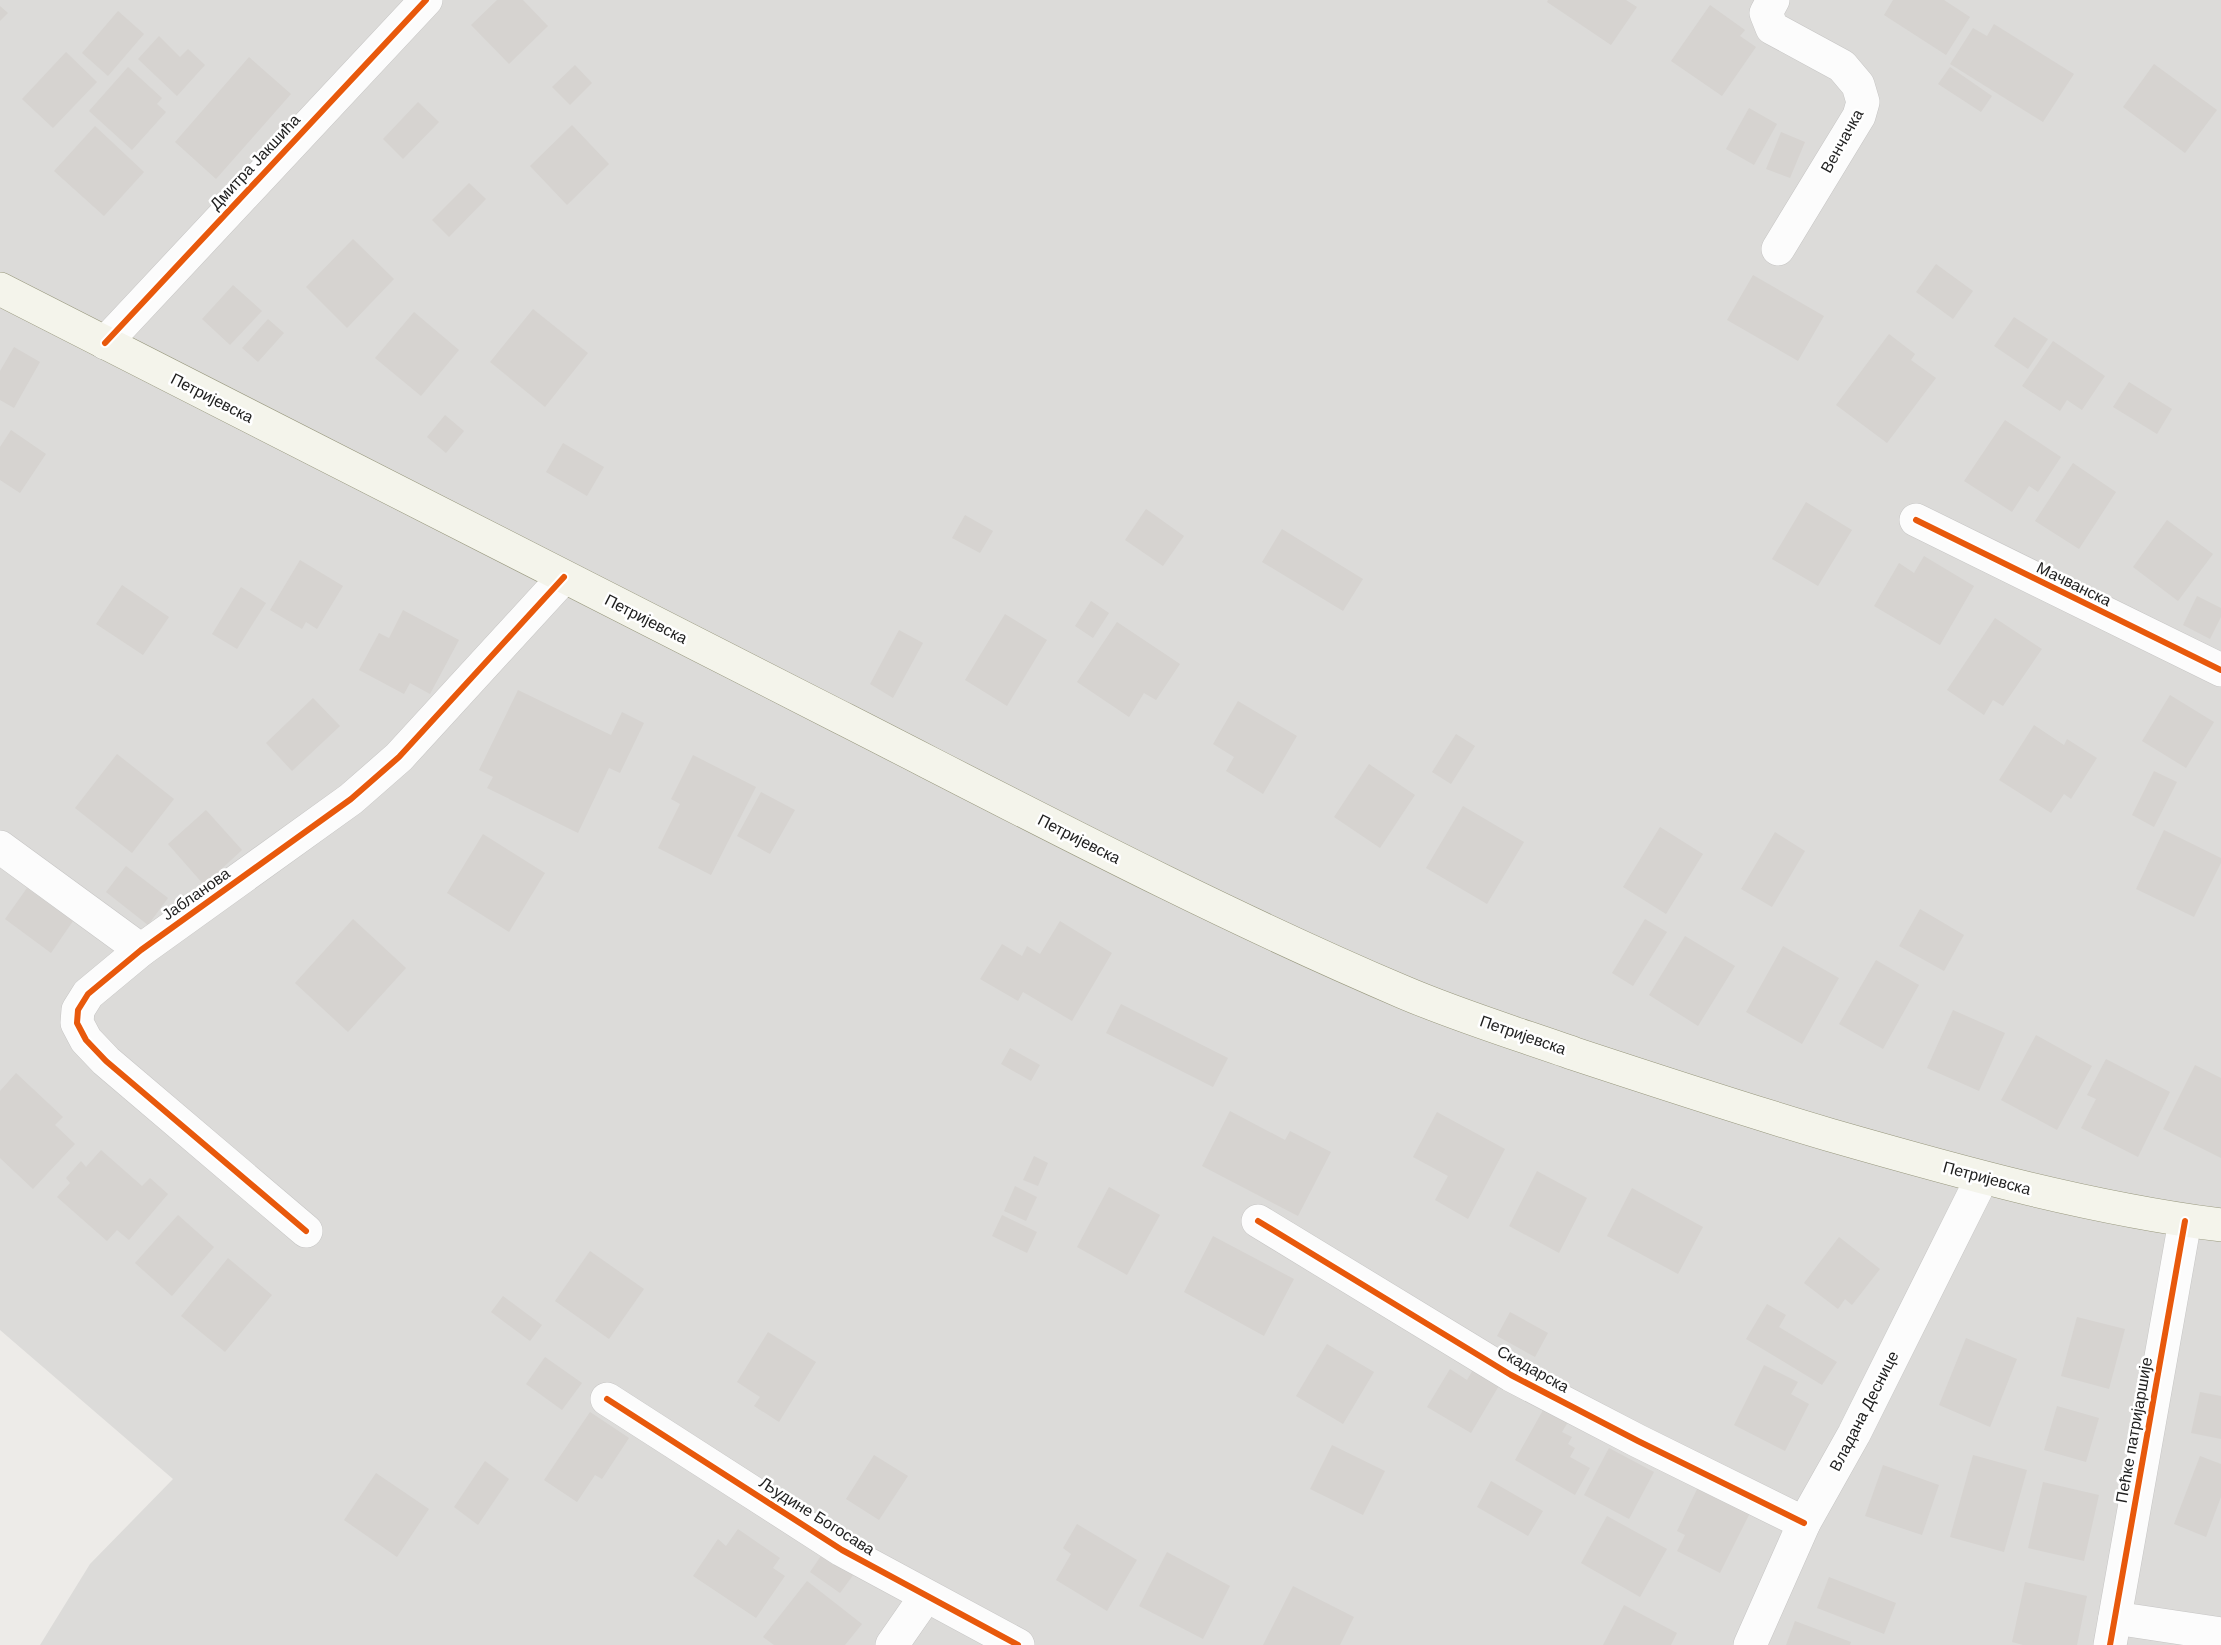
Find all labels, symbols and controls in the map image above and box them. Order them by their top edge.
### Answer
street label: Венчачка [1816,105,1868,177]
street label: Дмитра Јакшића [205,110,305,214]
street label: Петријевска [167,368,257,428]
street label: Мачванска [2033,557,2115,611]
street label: Петријевска [601,589,691,649]
street label: Петријевска [1034,809,1124,869]
street label: Јабланова [158,863,234,925]
street label: Петријевска [1477,1010,1569,1060]
street label: Петријевска [1941,1156,2033,1200]
street label: Скадарска [1493,1341,1573,1397]
street label: Владана Деснице [1825,1347,1903,1475]
street label: Пећке патријаршије [2111,1355,2157,1504]
street label: Људине Богосава [755,1472,879,1560]

